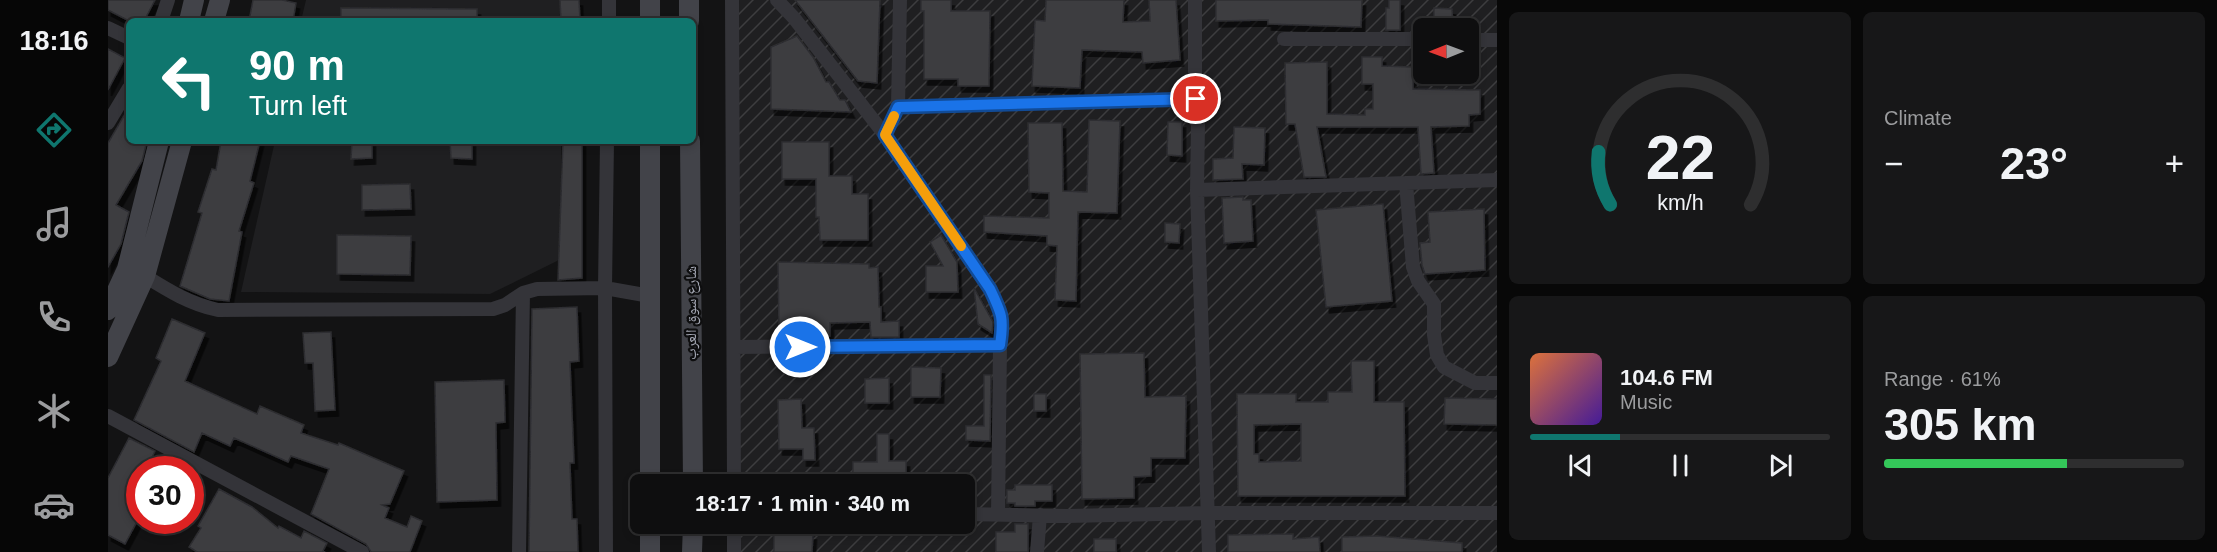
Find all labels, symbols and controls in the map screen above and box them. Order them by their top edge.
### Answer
north arrow [1413,18,1479,84]
map controls [1413,18,1479,84]
text: 18:16 [19,26,89,56]
icon: left [150,42,228,120]
text: 90 m [249,42,345,89]
pin [1170,73,1221,124]
icon: arrive [1179,82,1212,115]
text: Turn left [249,91,347,121]
text: Climate [1884,107,1952,129]
icon: directions [33,109,75,151]
text: 22 [1645,123,1715,192]
text: 23° [2000,138,2068,189]
text: − [1884,145,1903,182]
text: + [2165,145,2184,182]
text: km/h [1657,191,1703,215]
icon: music [33,203,75,245]
street label: شارع سوق العرب [682,266,701,360]
icon: phone [33,296,75,338]
position arrow [768,315,832,379]
text: 104.6 FM [1620,365,1713,390]
text: Range · 61% [1884,368,2001,390]
icon: climate [33,390,75,432]
text: Music [1620,391,1672,413]
text: 305 km [1884,399,2037,450]
icon: previous [1564,449,1597,482]
icon: pause [1664,449,1697,482]
icon: next [1764,449,1797,482]
speed limit sign: 30 [126,456,204,534]
icon: car [33,484,75,526]
text: 18:17 · 1 min · 340 m [695,491,910,516]

